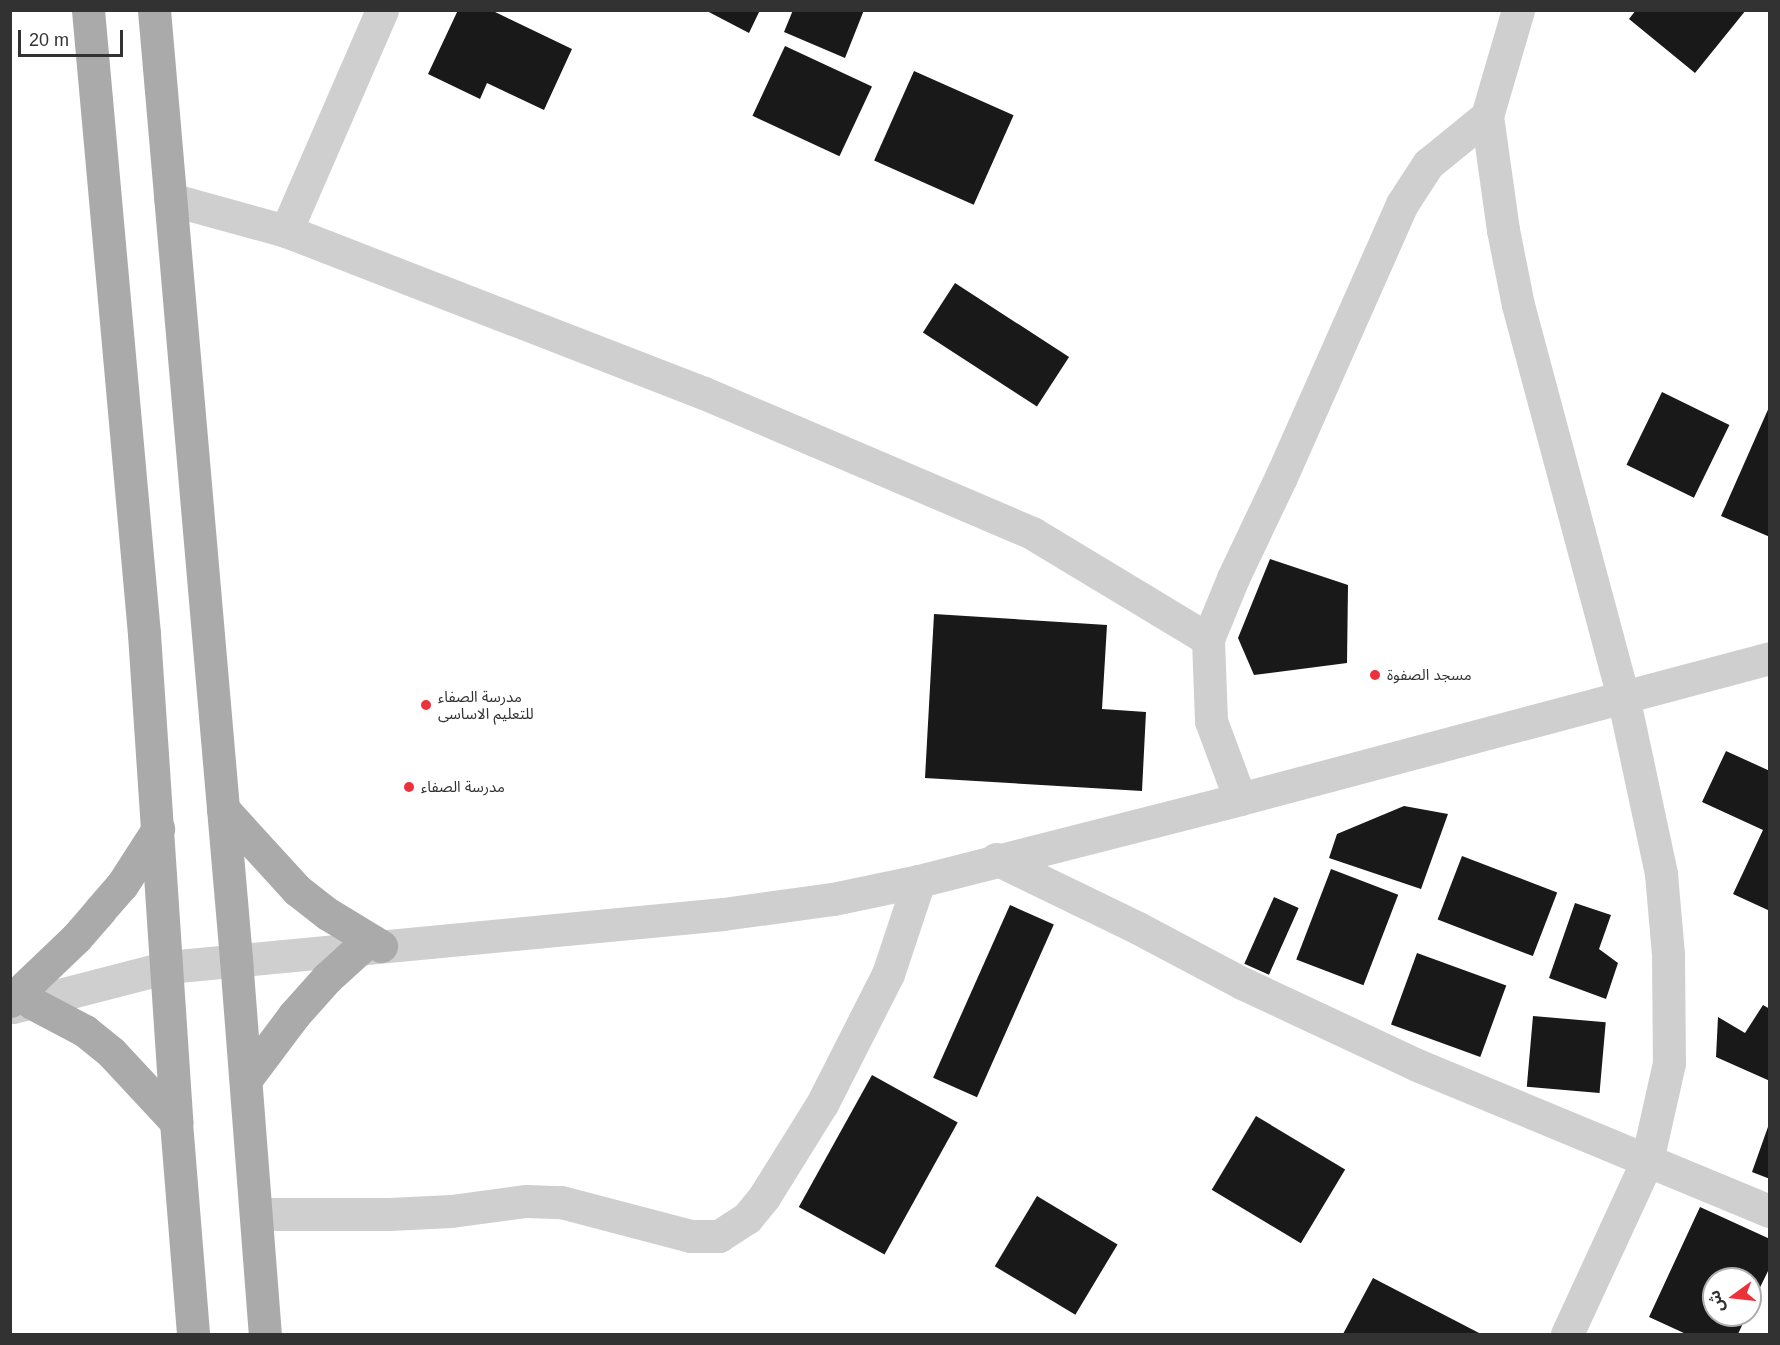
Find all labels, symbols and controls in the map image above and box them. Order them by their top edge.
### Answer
scale bar [21,18,126,56]
text: 20 m [29,30,69,50]
place label: مسجد الصفوة [1387,666,1472,684]
marker: مسجد الصفوة [1368,668,1382,682]
place label: مدرسة الصفاء للتعليم الاساسى [438,687,534,722]
marker: مدرسة الصفاء للتعليم الاساسى [419,698,433,712]
place label: مدرسة الصفاء [421,778,505,796]
marker: مدرسة الصفاء [402,780,416,794]
north arrow [1702,1267,1762,1327]
text: ش [1705,1288,1727,1314]

